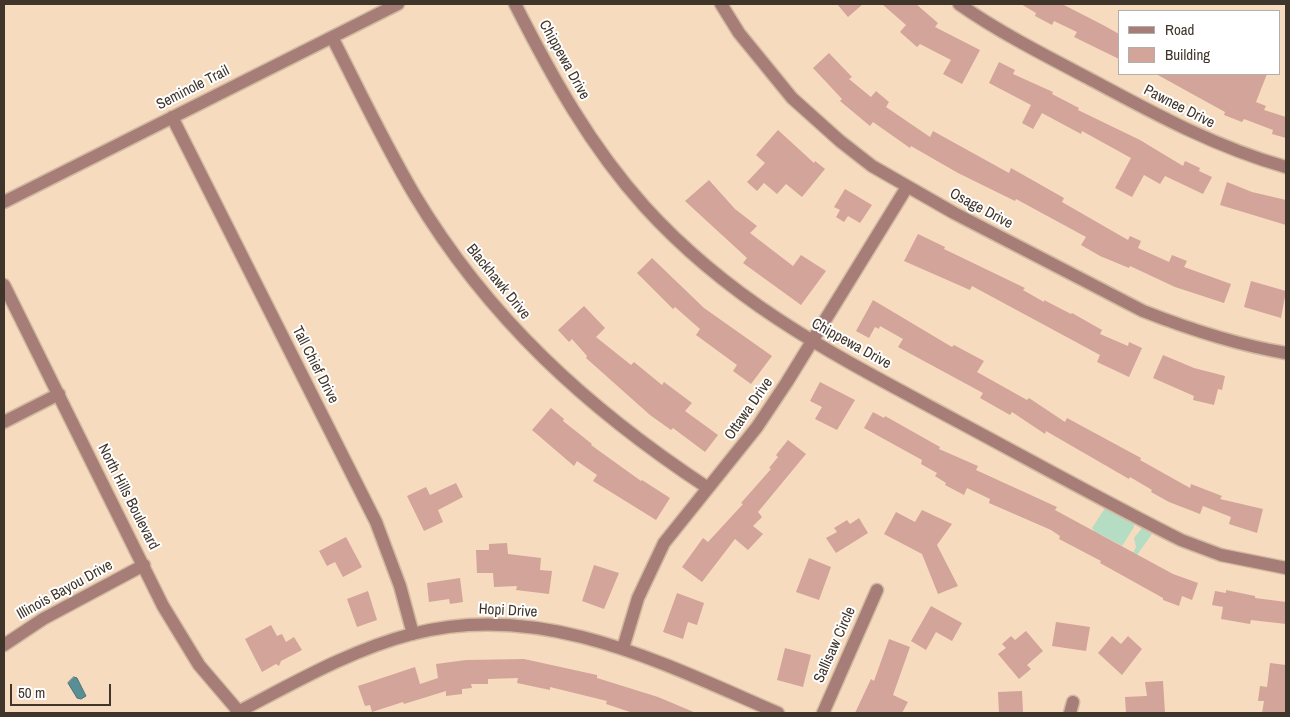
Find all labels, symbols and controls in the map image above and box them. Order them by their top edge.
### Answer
legend [1118,10,1280,75]
street label: Chippewa Drive [535,17,593,103]
text: Road [1165,19,1194,40]
text: Building [1165,44,1210,65]
street label: Seminole Trail [153,62,233,114]
street label: Pawnee Drive [1140,81,1218,133]
street label: Osage Drive [946,185,1016,233]
street label: Blackhawk Drive [462,241,534,323]
street label: Chippewa Drive [808,315,894,373]
street label: Tall Chief Drive [288,323,342,407]
street label: Ottawa Drive [721,374,777,444]
street label: North Hills Boulevard [94,441,162,553]
street label: Illinois Bayou Drive [14,556,116,624]
street label: Hopi Drive [478,600,538,622]
street label: Sallisaw Circle [810,604,860,686]
scale bar [12,674,114,706]
text: 50 m [18,682,45,703]

